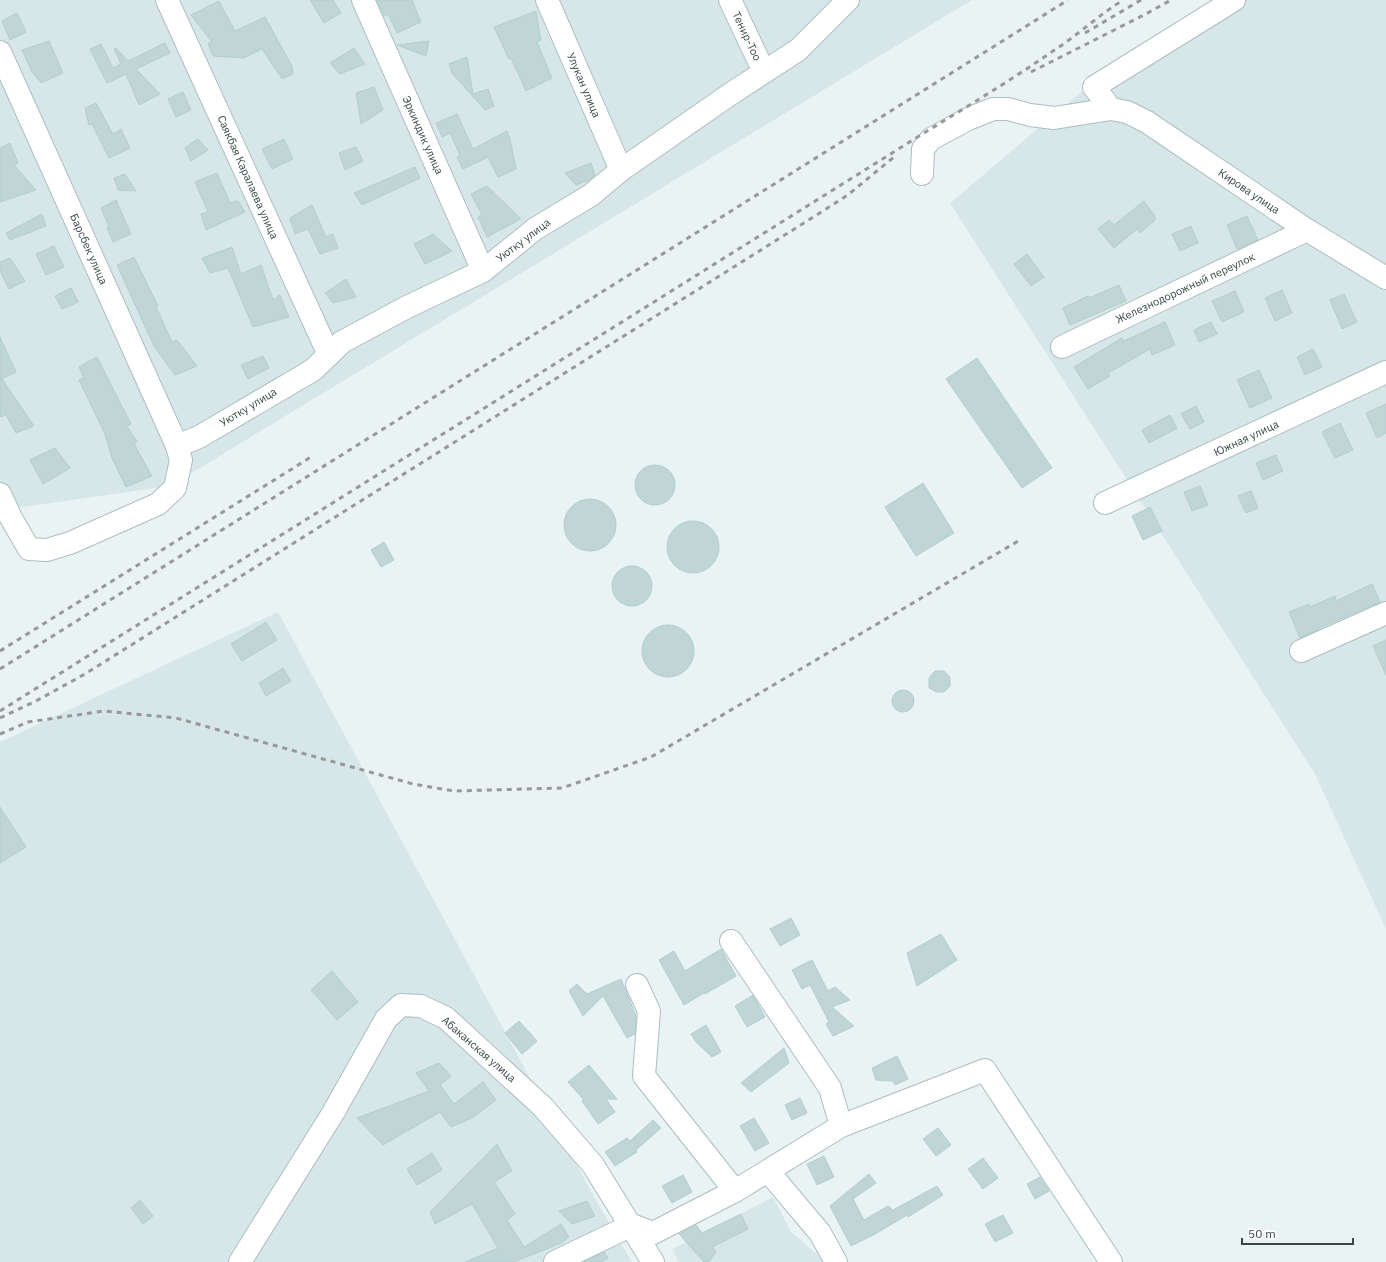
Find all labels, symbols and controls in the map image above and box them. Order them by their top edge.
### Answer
street label: Тенир-Тоо [730,9,764,63]
street label: Улукан улица [564,51,604,120]
street label: Эркиндик улица [399,94,447,177]
street label: Саякбая Каралаева улица [214,113,282,241]
street label: Кирова улица [1216,165,1283,217]
street label: Барсбек улица [67,211,111,287]
street label: Уютку улица [493,215,553,265]
street label: Железнодорожный переулок [1113,249,1257,327]
street label: Уютку улица [217,384,279,430]
street label: Южная улица [1211,417,1281,459]
street label: Абаканская улица [439,1013,519,1085]
scale bar [1242,1220,1353,1246]
text: 50 m [1248,1226,1276,1241]

